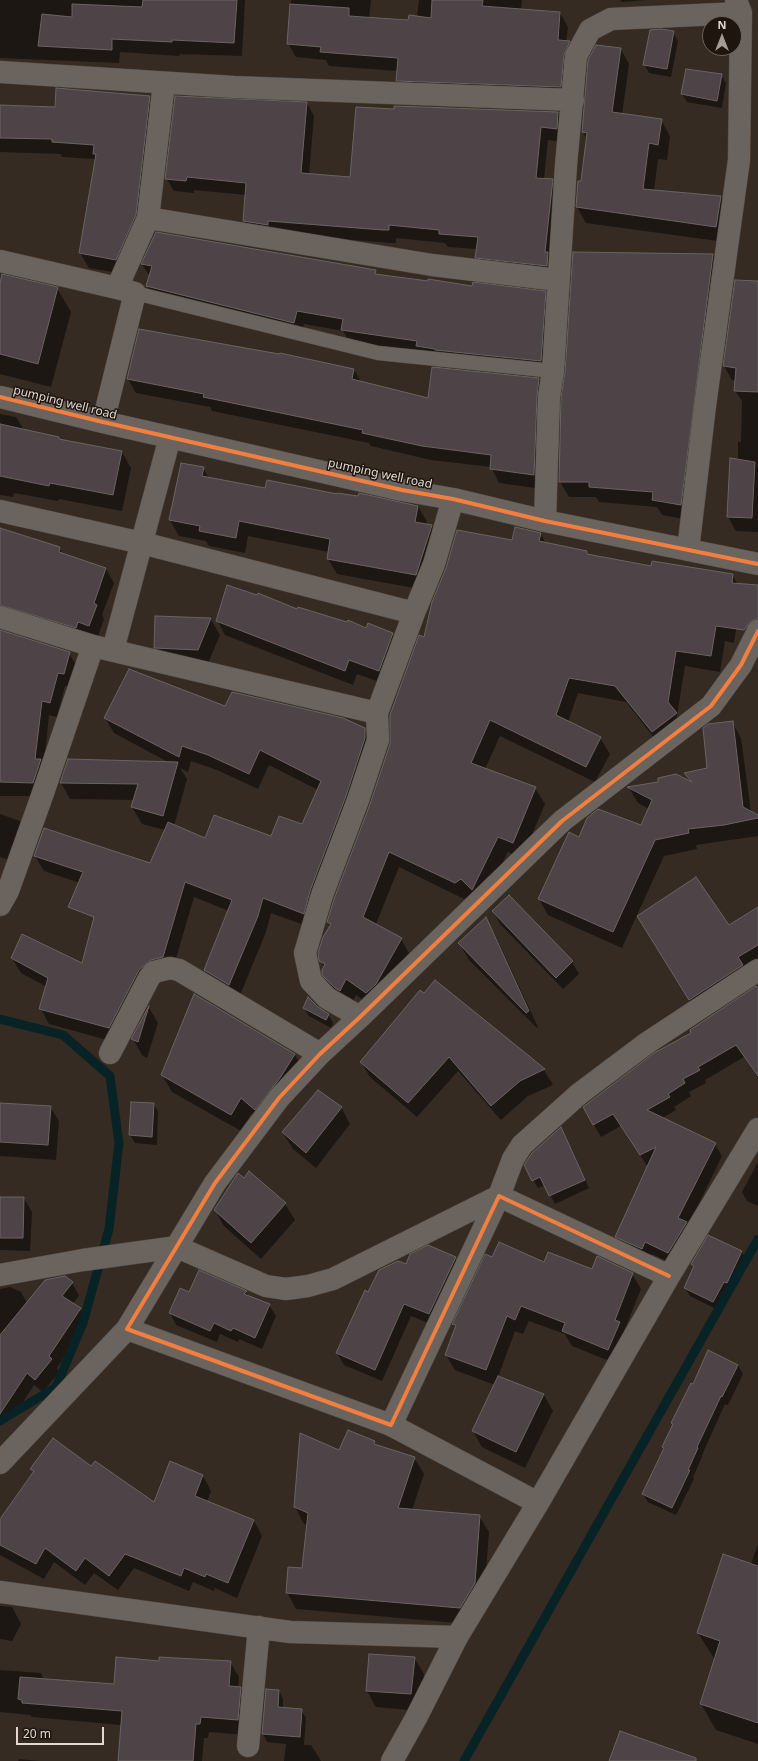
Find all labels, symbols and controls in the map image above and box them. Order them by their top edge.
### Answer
north arrow [702,16,742,56]
text: N [718,17,726,32]
street label: pumping well road [12,383,118,423]
street label: pumping well road [327,456,433,492]
scale bar [18,1719,106,1745]
text: 20 m [23,1725,51,1742]

